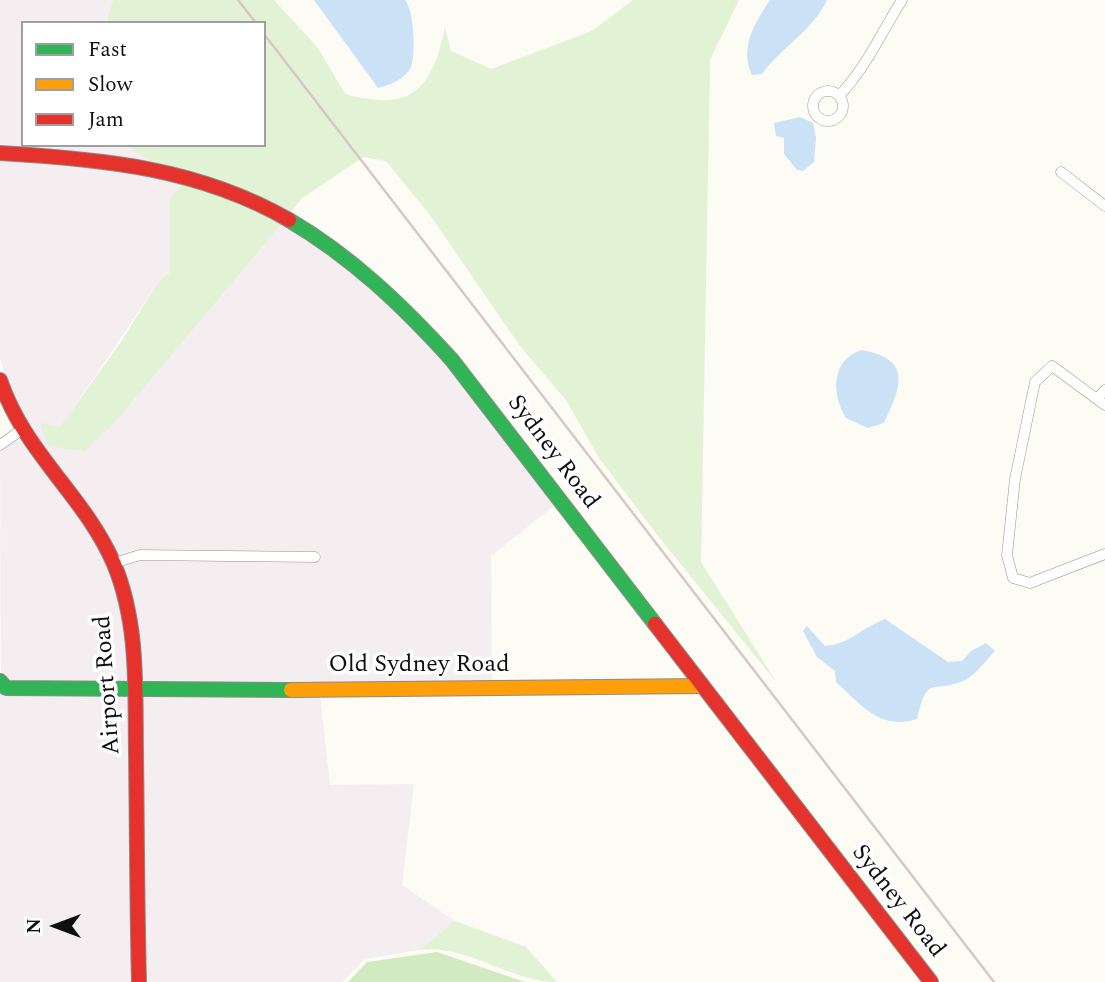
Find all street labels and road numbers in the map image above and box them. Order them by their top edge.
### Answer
street label: Sydney Road [500,390,604,516]
street label: Airport Road [90,614,128,756]
street label: Old Sydney Road [328,652,510,680]
street label: Sydney Road [844,840,950,964]

